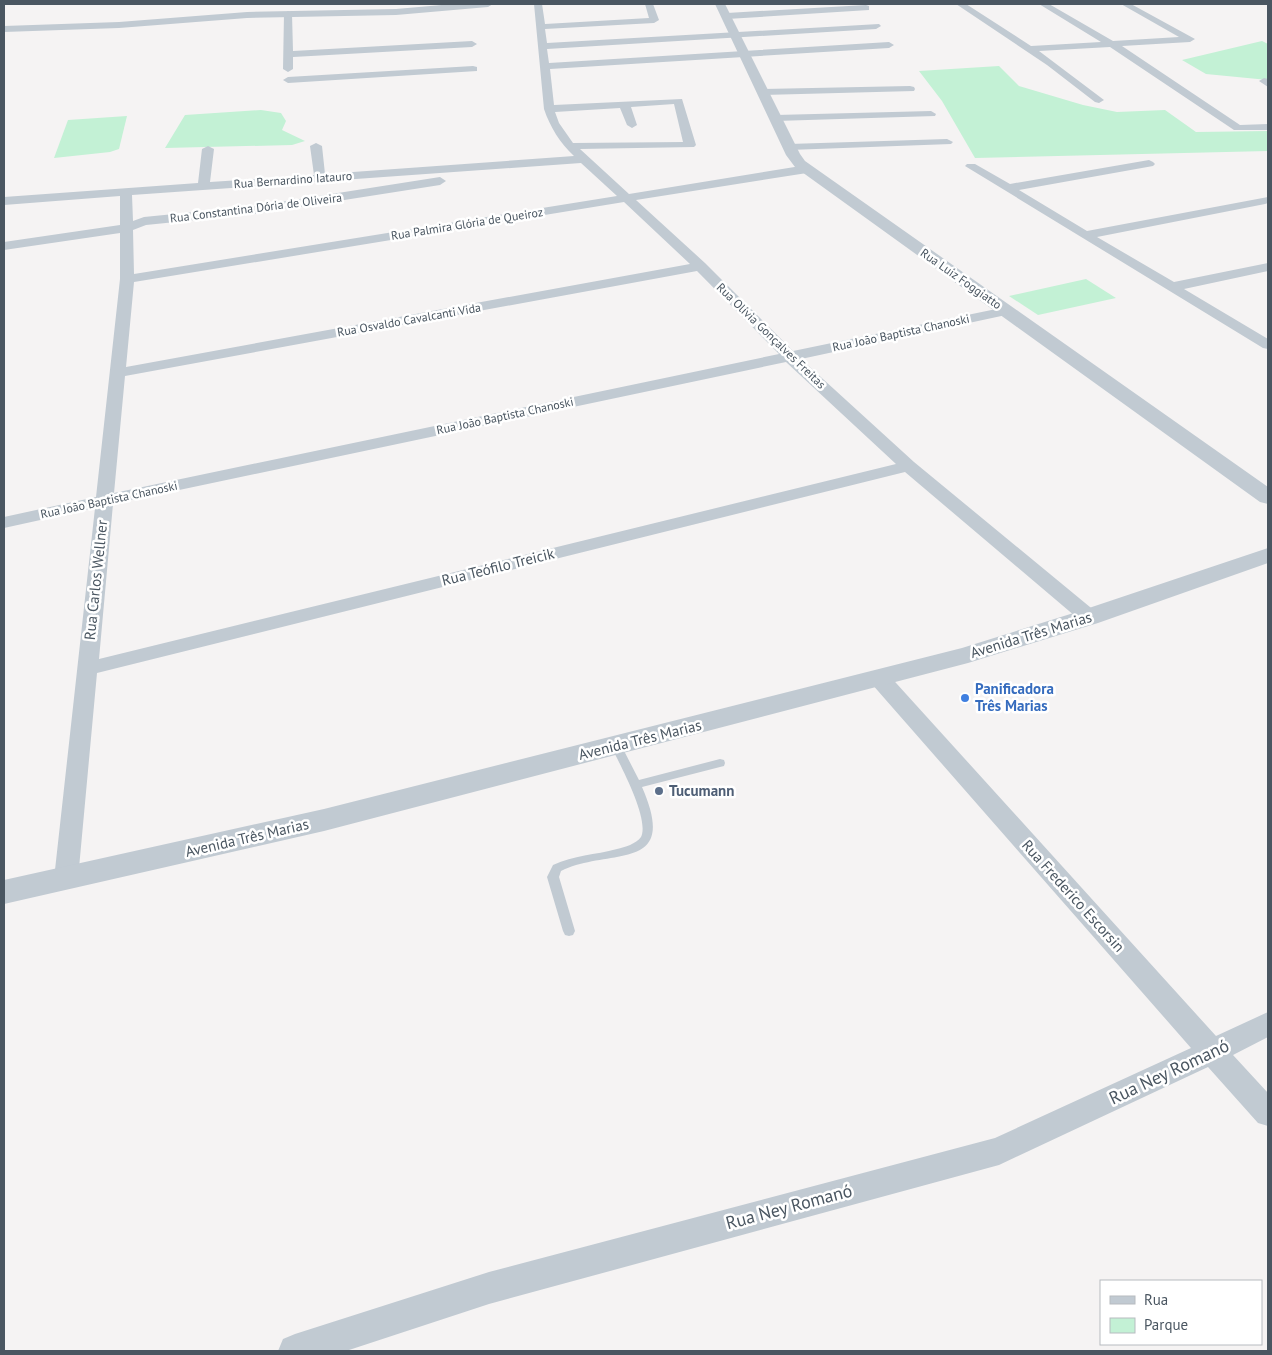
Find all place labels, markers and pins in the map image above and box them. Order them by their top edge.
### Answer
place label: Panificadora Três Marias [975,679,1054,715]
marker: Panificadora Três Marias [959,692,971,704]
place label: Tucumann [669,781,734,800]
marker: Tucumann [653,785,665,797]

